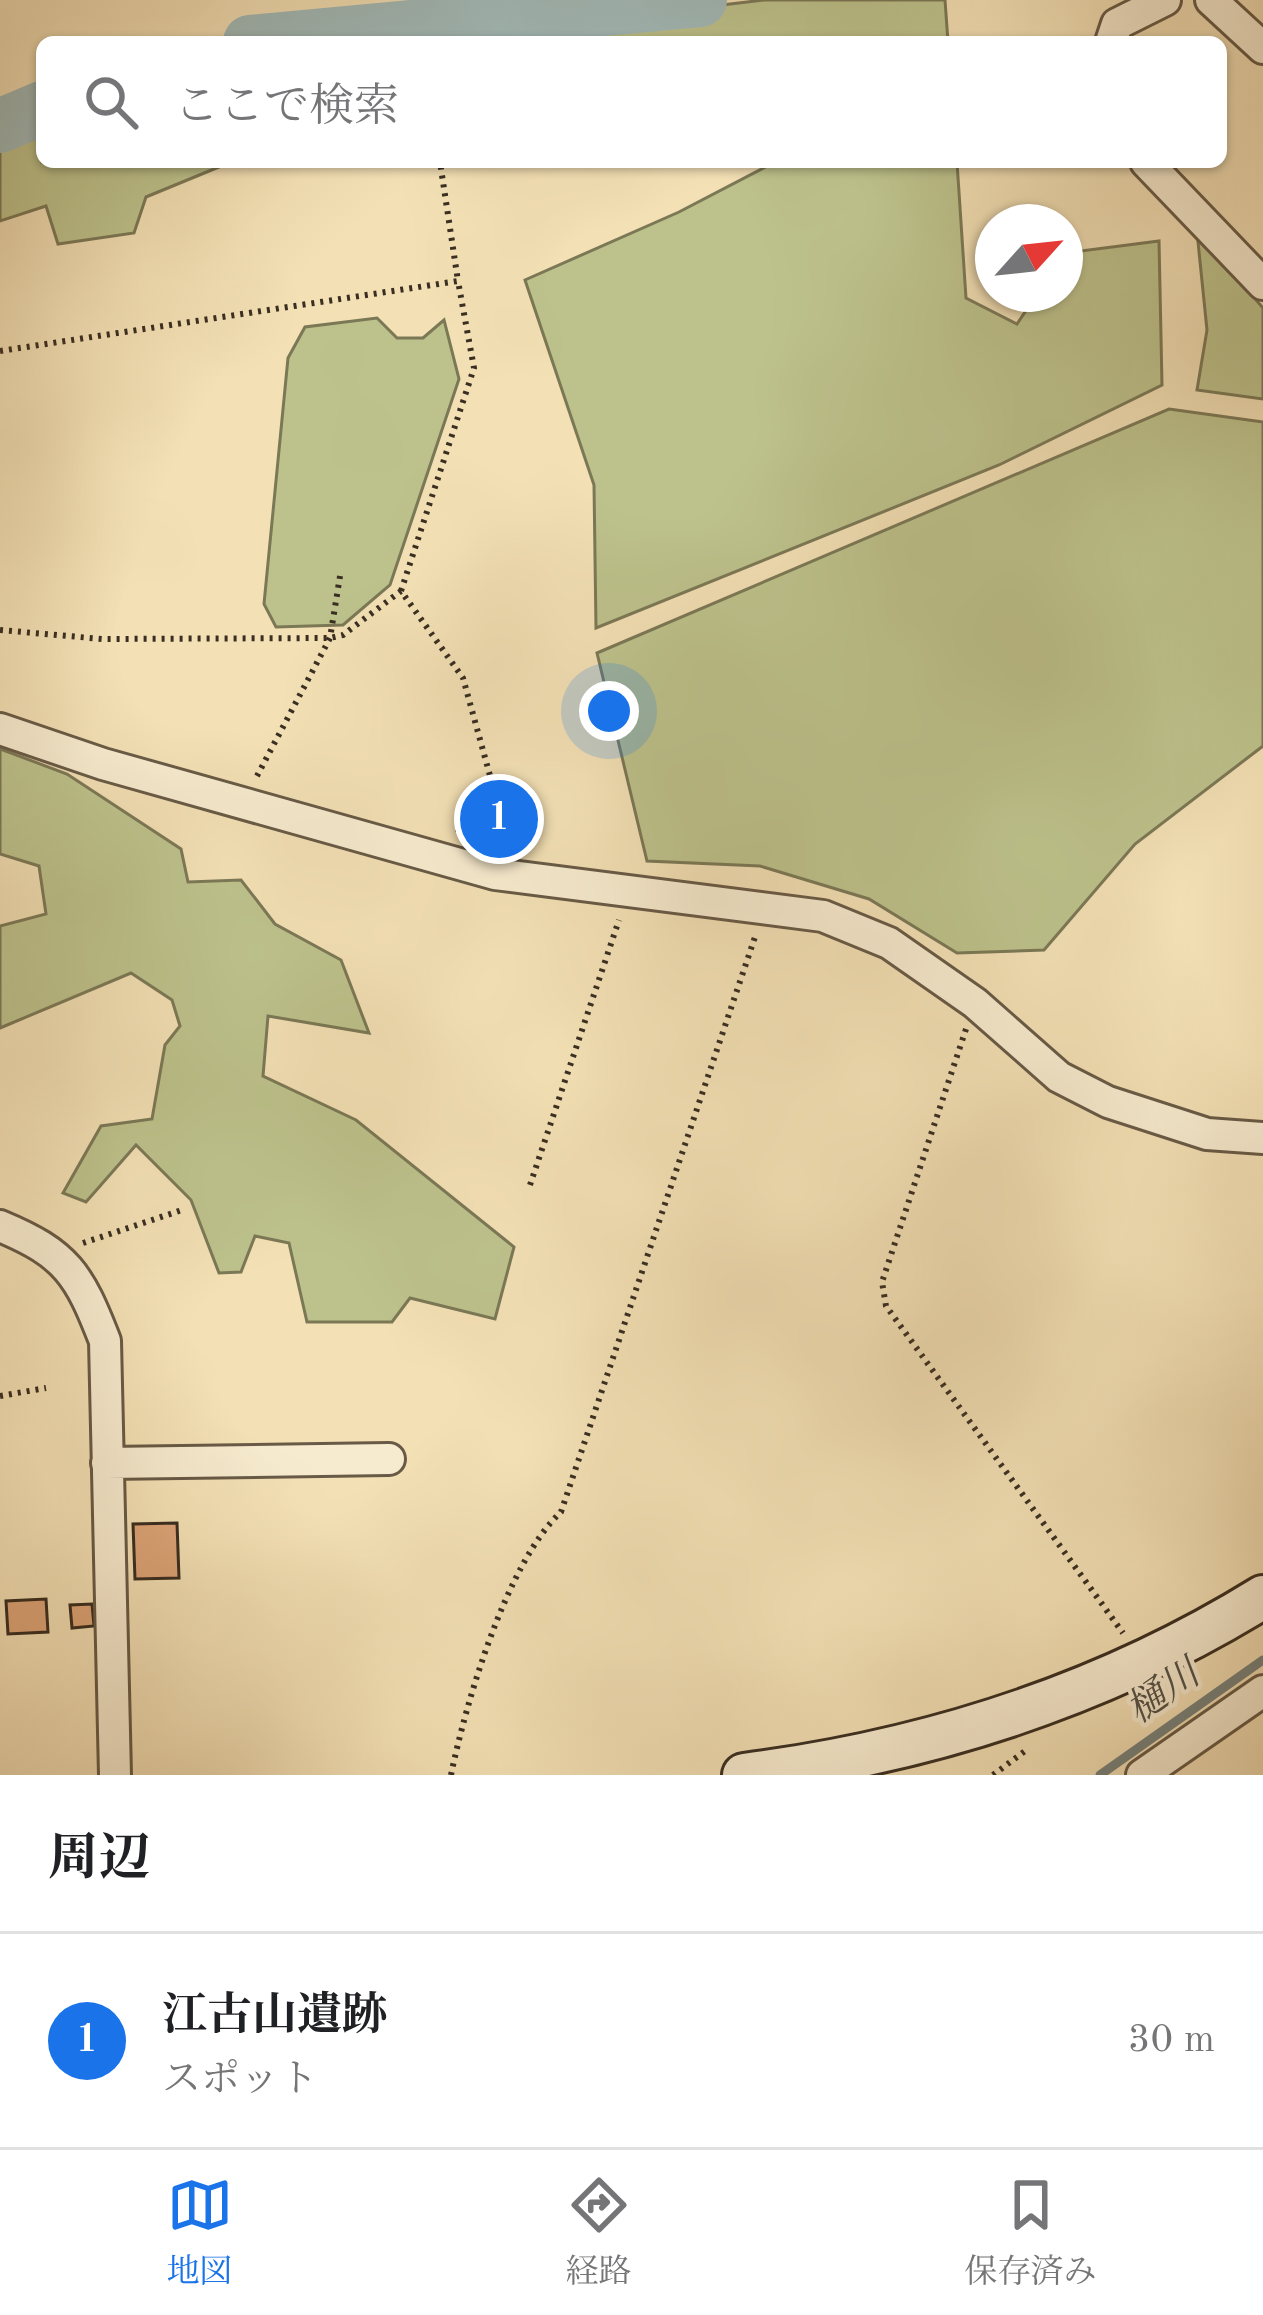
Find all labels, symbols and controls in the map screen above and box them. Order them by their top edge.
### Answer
search box [36,36,1227,168]
icon: search [78,69,144,135]
text: ここで検索 [174,86,399,131]
north arrow [975,204,1083,312]
your location [579,681,639,741]
pin: 1 [460,774,538,864]
water label: 樋川 [1119,1650,1210,1731]
text: 周辺 [48,1835,150,1886]
text: 江古山遺跡 [162,1995,387,2040]
text: 1 [76,2021,98,2060]
text: 30 m [1128,2021,1215,2060]
text: スポット [162,2061,318,2100]
tab: 地図 [167,2172,233,2294]
tab: 経路 [566,2172,632,2294]
tab: 保存済み [965,2172,1097,2294]

